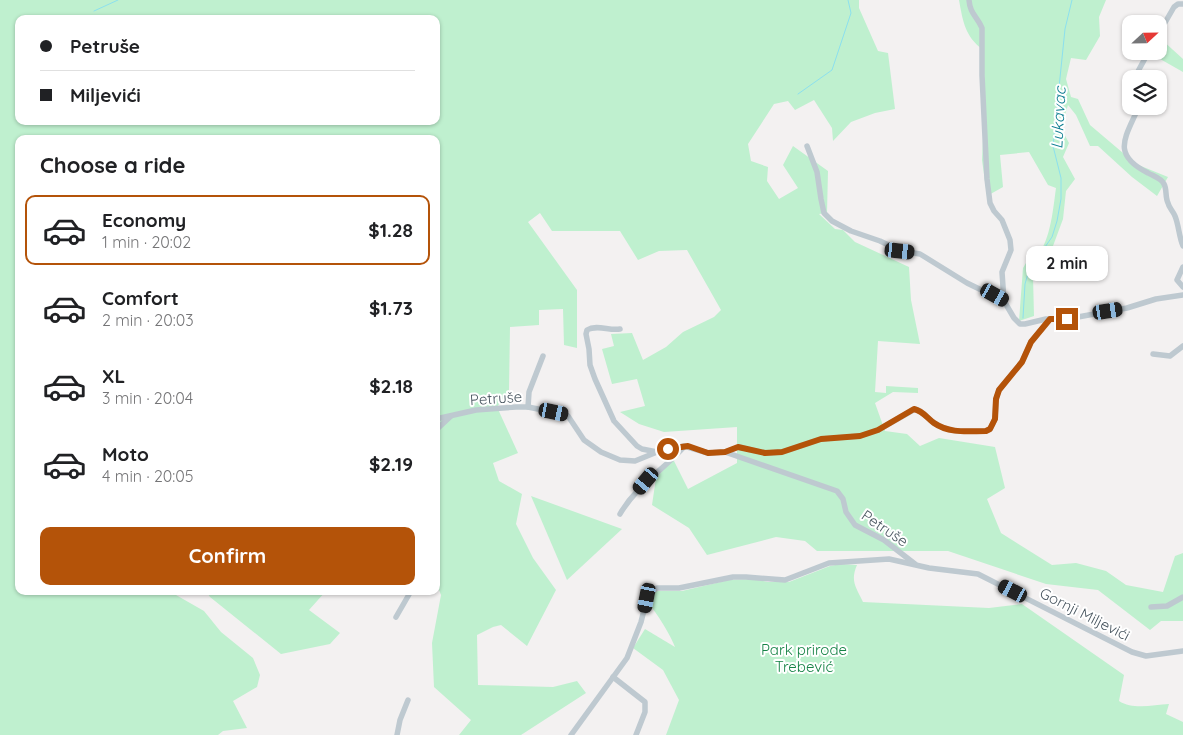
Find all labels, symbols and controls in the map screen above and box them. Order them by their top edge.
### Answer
north arrow [1122,15,1168,60]
map controls [1122,15,1167,115]
text: Petruše [70,34,140,58]
button: layers [1122,70,1167,115]
text: Miljevići [70,83,141,107]
water label: Lukavac [1046,85,1070,150]
text: Choose a ride [40,151,185,179]
icon: car [42,208,87,253]
text: Economy [102,208,186,232]
text: $1.28 [368,218,413,242]
text: 1 min · 20:02 [102,232,191,252]
car [884,242,915,260]
callout: 2 min [1026,246,1108,282]
text: 2 min [1046,253,1088,273]
car [978,281,1011,309]
icon: car [42,286,87,331]
text: Comfort [102,286,179,310]
text: $1.73 [369,296,413,320]
car [1092,301,1123,321]
route end [1056,308,1078,330]
text: 2 min · 20:03 [102,310,194,330]
icon: car [42,364,87,409]
text: XL [102,364,125,388]
text: $2.18 [369,374,413,398]
street label: Petruše [469,387,523,409]
text: 3 min · 20:04 [102,388,193,408]
car [537,402,570,422]
route start [657,438,679,460]
icon: car [42,442,87,487]
text: Moto [102,442,149,466]
text: $2.19 [369,452,413,476]
car [630,465,661,497]
text: 4 min · 20:05 [102,466,194,486]
street label: Petruše [858,506,912,550]
button: Confirm [40,527,415,585]
car [996,578,1029,604]
car [636,582,657,614]
street label: Gornji Miljevići [1037,583,1133,645]
park label: Park prirode Trebević [761,640,847,676]

